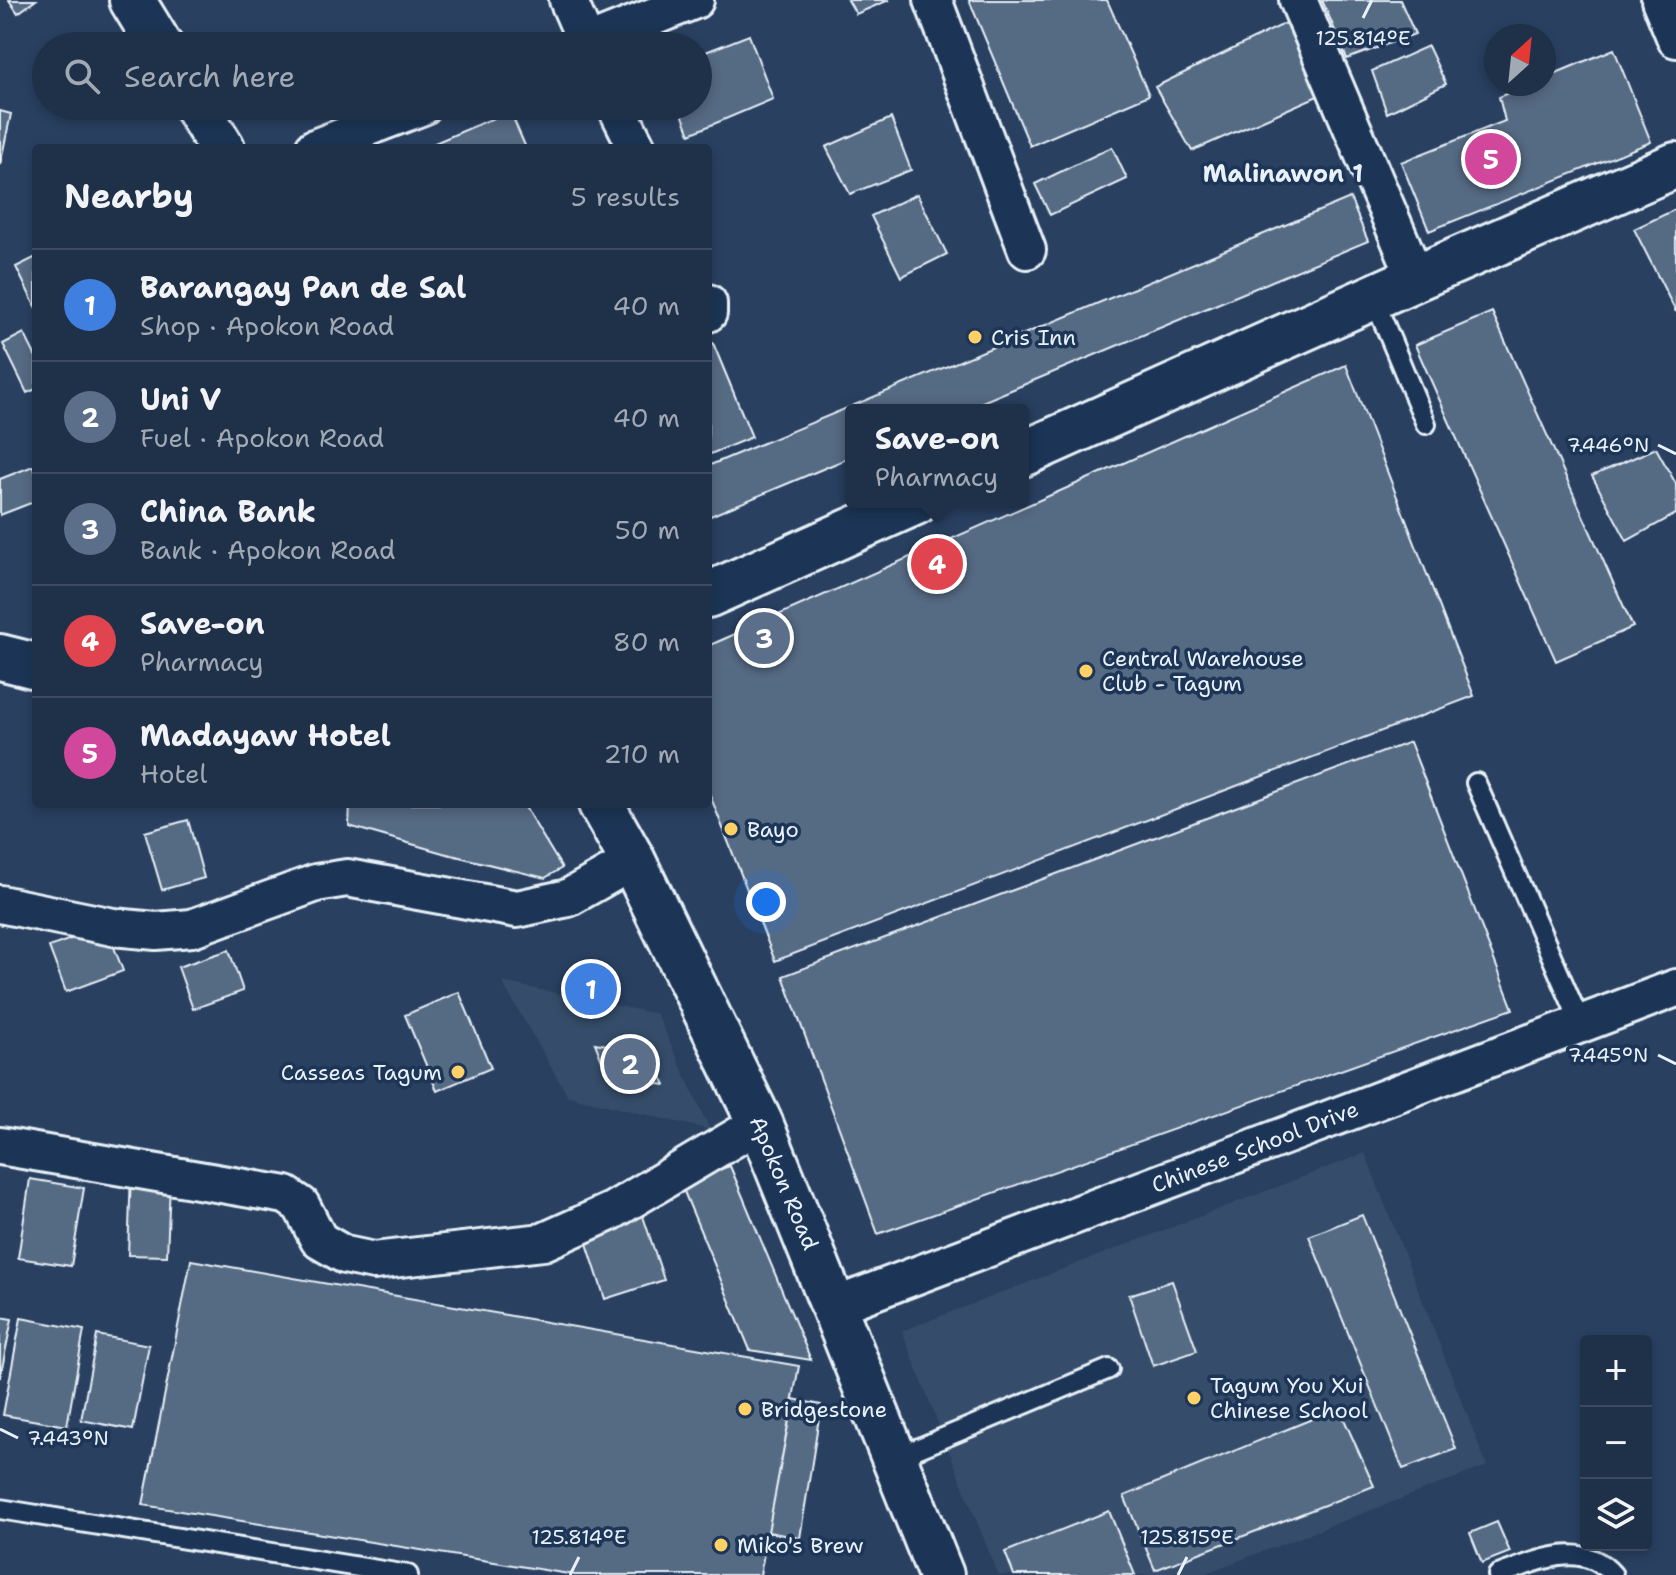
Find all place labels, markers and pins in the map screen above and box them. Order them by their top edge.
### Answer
pin: 5 [1465,129,1517,189]
place label: Cris Inn [991,323,1076,352]
marker: Cris Inn [966,328,984,346]
pin: 4 [911,534,963,594]
pin: 3 [738,608,790,668]
place label: Central Warehouse Club - Tagum [1102,644,1304,698]
marker: Central Warehouse Club - Tagum [1077,662,1095,680]
place label: Bayo [747,815,799,844]
marker: Bayo [722,820,740,838]
pin: 1 [565,959,617,1019]
pin: 2 [604,1034,656,1094]
place label: Casseas Tagum [281,1058,442,1087]
marker: Casseas Tagum [449,1063,467,1081]
place label: Tagum You Xui Chinese School [1210,1371,1368,1425]
marker: Tagum You Xui Chinese School [1185,1389,1203,1407]
place label: Bridgestone [761,1395,887,1424]
marker: Bridgestone [736,1400,754,1418]
place label: Miko's Brew [737,1531,864,1560]
marker: Miko's Brew [712,1536,730,1554]

